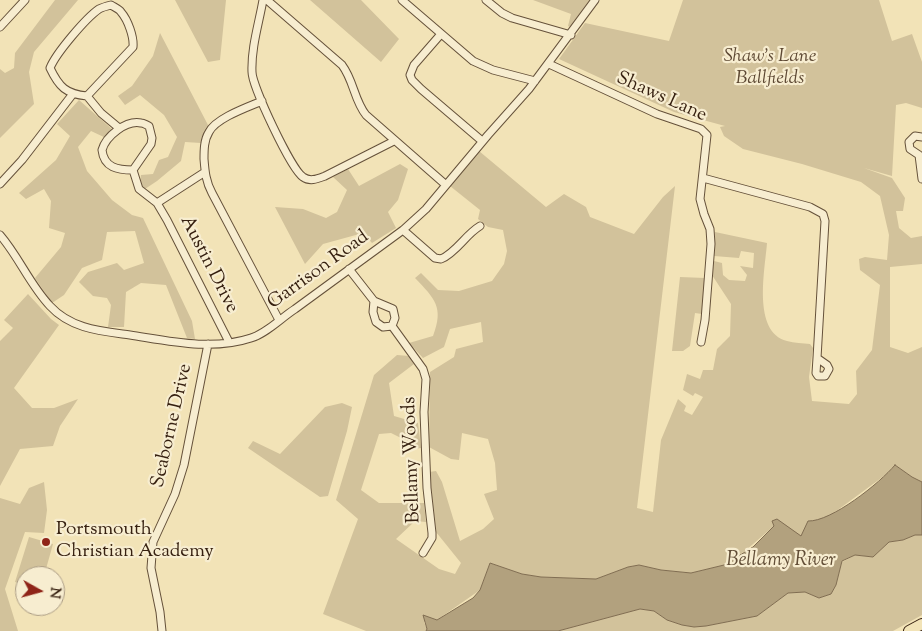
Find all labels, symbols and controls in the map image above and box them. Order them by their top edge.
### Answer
park label: Shaw’s Lane Ballfields [724,47,816,91]
street label: Shaws Lane [612,68,710,128]
street label: Austin Drive [174,213,242,317]
street label: Garrison Road [264,227,374,315]
street label: Seaborne Drive [148,362,198,490]
street label: Bellamy Woods [399,396,427,524]
place label: Portsmouth Christian Academy [56,520,214,564]
marker: Portsmouth Christian Academy [40,536,52,548]
water label: Bellamy River [726,550,836,574]
north arrow [15,566,65,616]
text: N [43,586,65,599]

